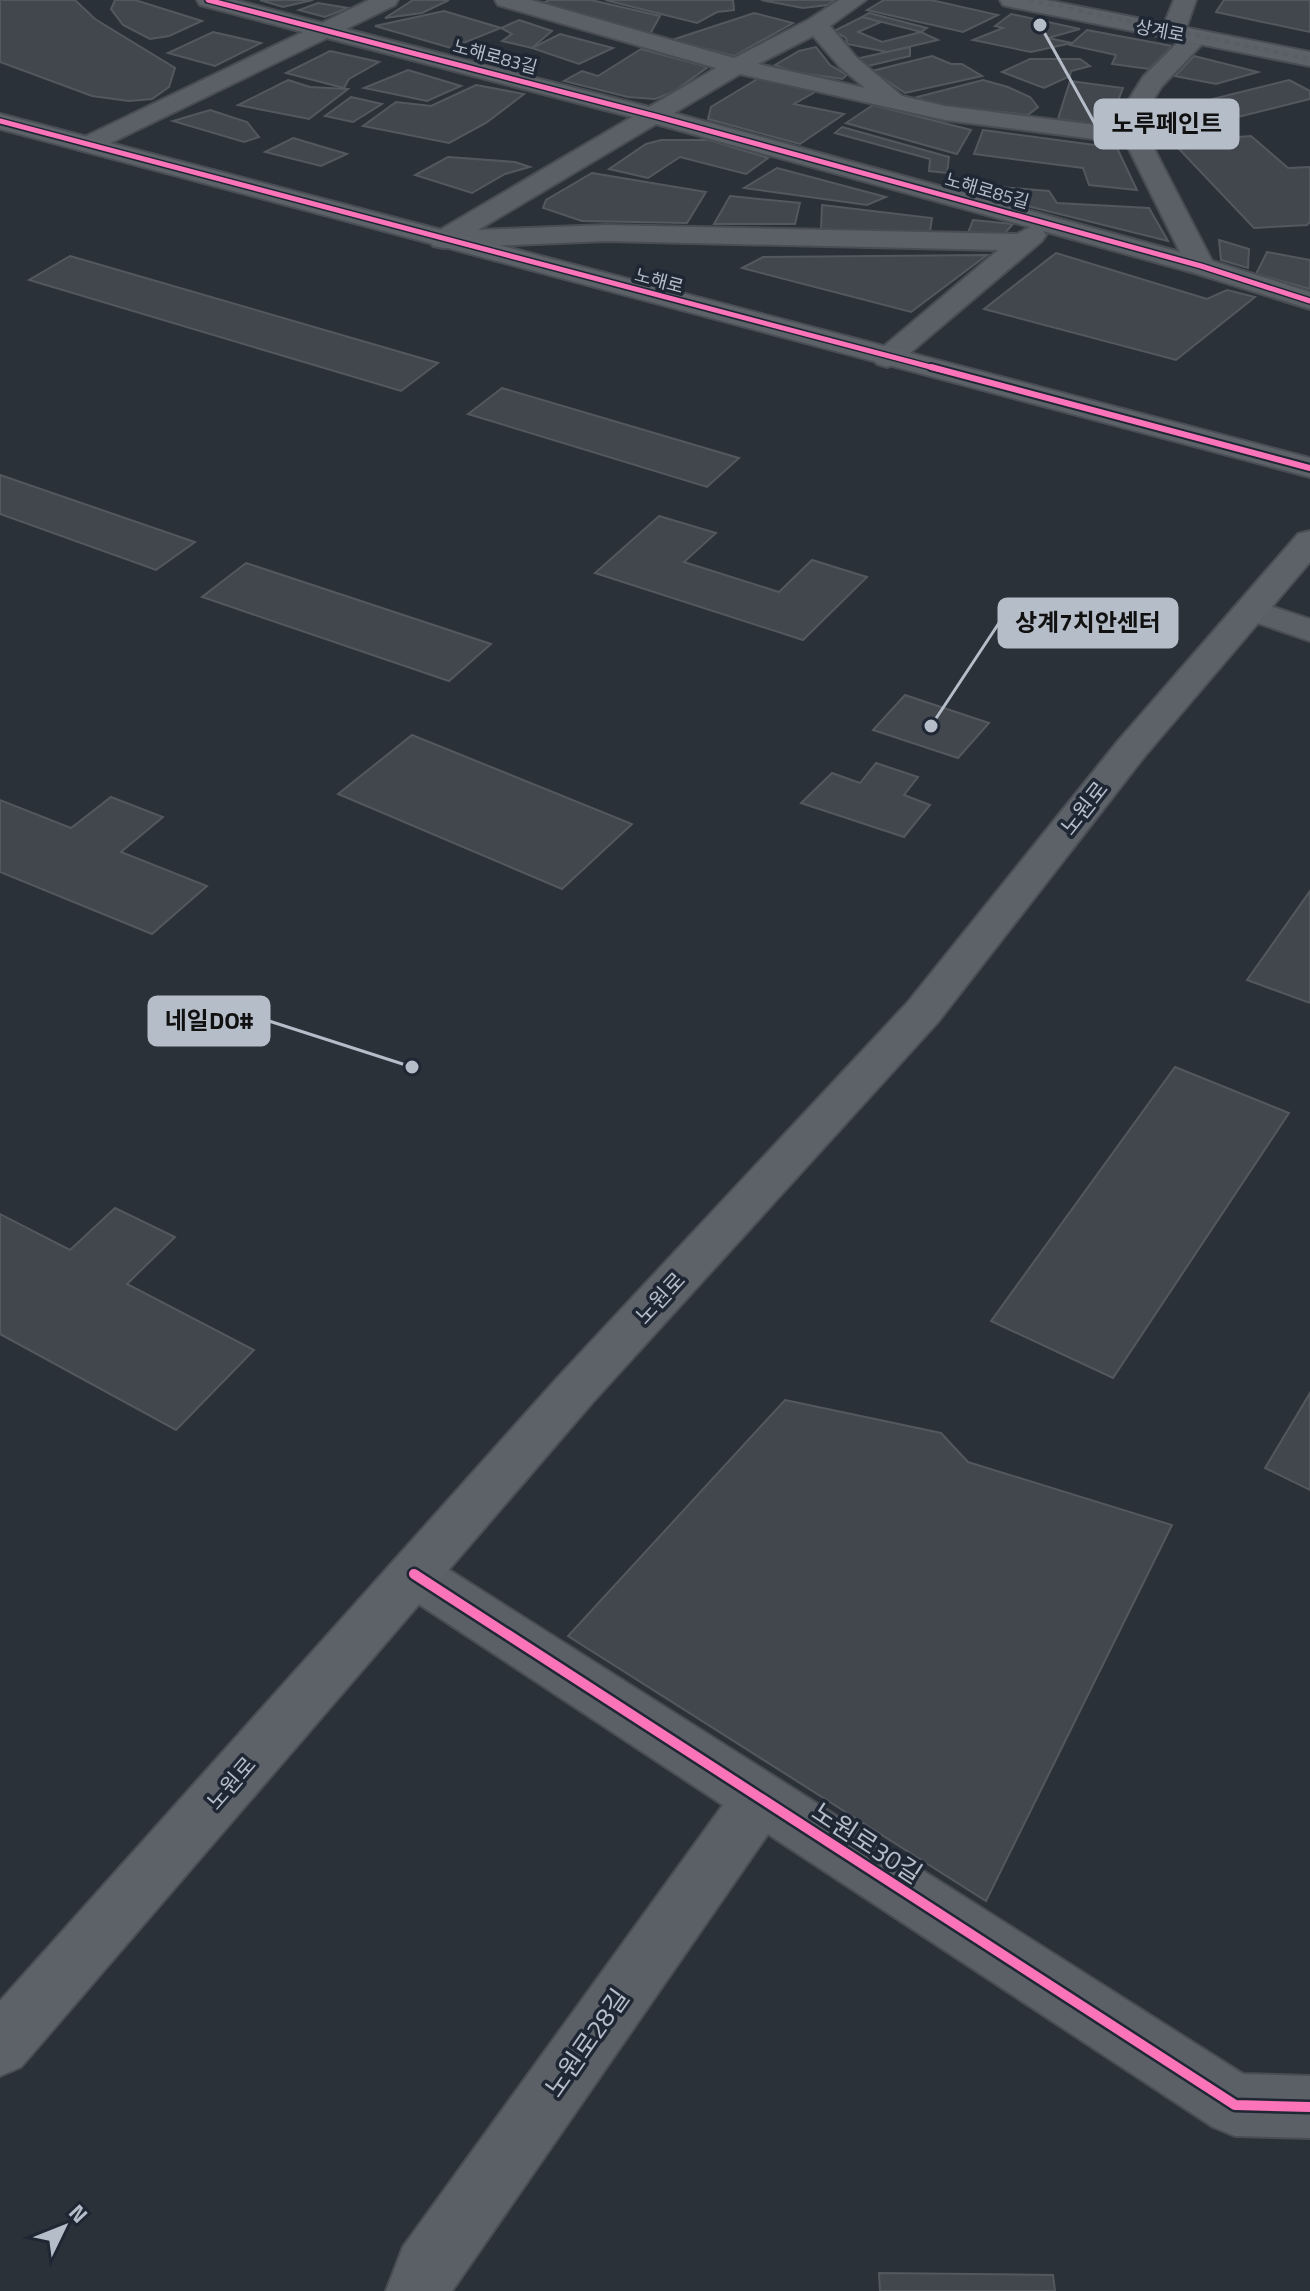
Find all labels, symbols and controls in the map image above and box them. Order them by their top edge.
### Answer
street label: 상계로 [1133,13,1187,49]
street label: 노해로83길 [450,32,540,81]
callout: 노루페인트 [1095,100,1238,148]
text: 노루페인트 [1112,105,1222,141]
street label: 노해로85길 [942,166,1032,215]
street label: 노해로 [632,261,687,300]
callout: 상계7치안센터 [999,599,1177,647]
text: 상계7치안센터 [1015,604,1161,640]
street label: 노원로 [1052,774,1116,842]
callout: 네일DO# [149,997,269,1045]
text: 네일DO# [165,1002,254,1038]
street label: 노원로 [627,1264,693,1332]
street label: 노원로 [198,1749,264,1817]
street label: 노원로30길 [804,1792,930,1893]
street label: 노원로28길 [535,1980,638,2105]
north arrow [24,2187,104,2267]
text: N [61,2196,96,2231]

